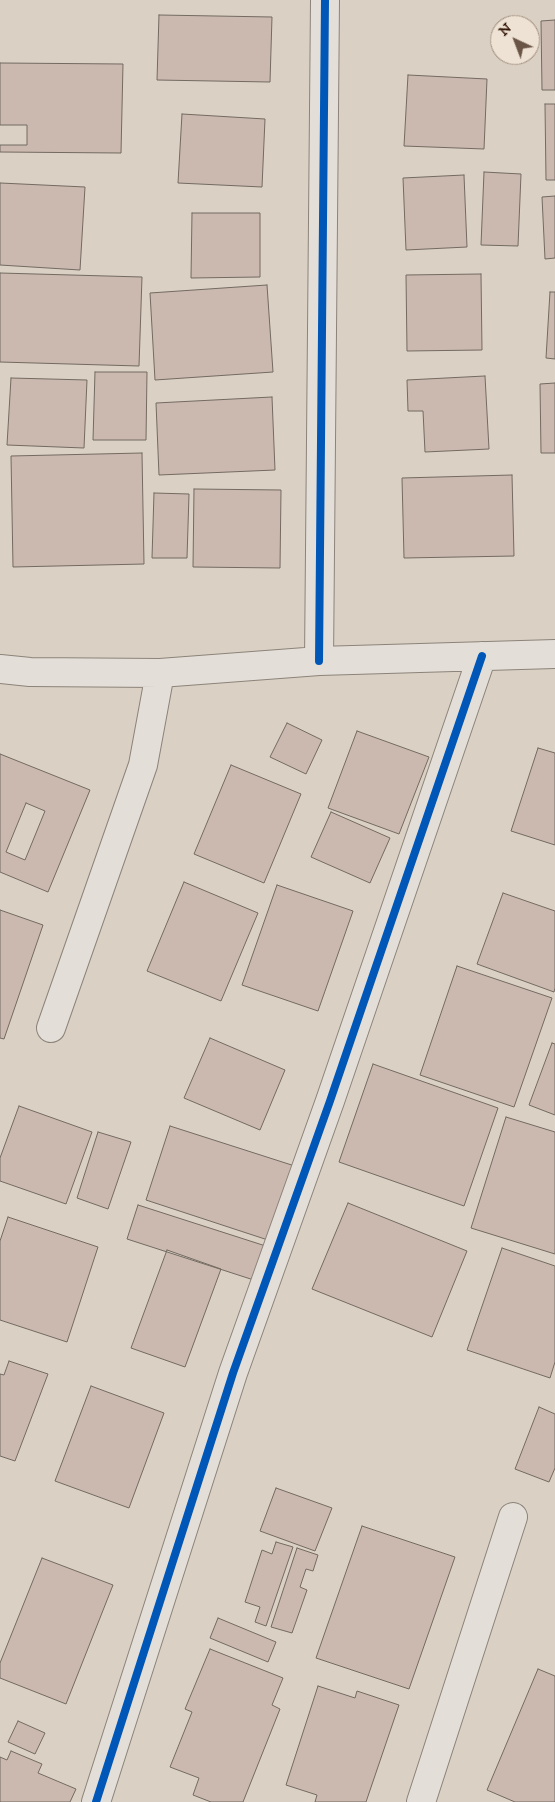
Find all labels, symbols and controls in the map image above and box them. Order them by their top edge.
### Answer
north arrow [490,15,540,65]
text: N [495,19,516,40]

